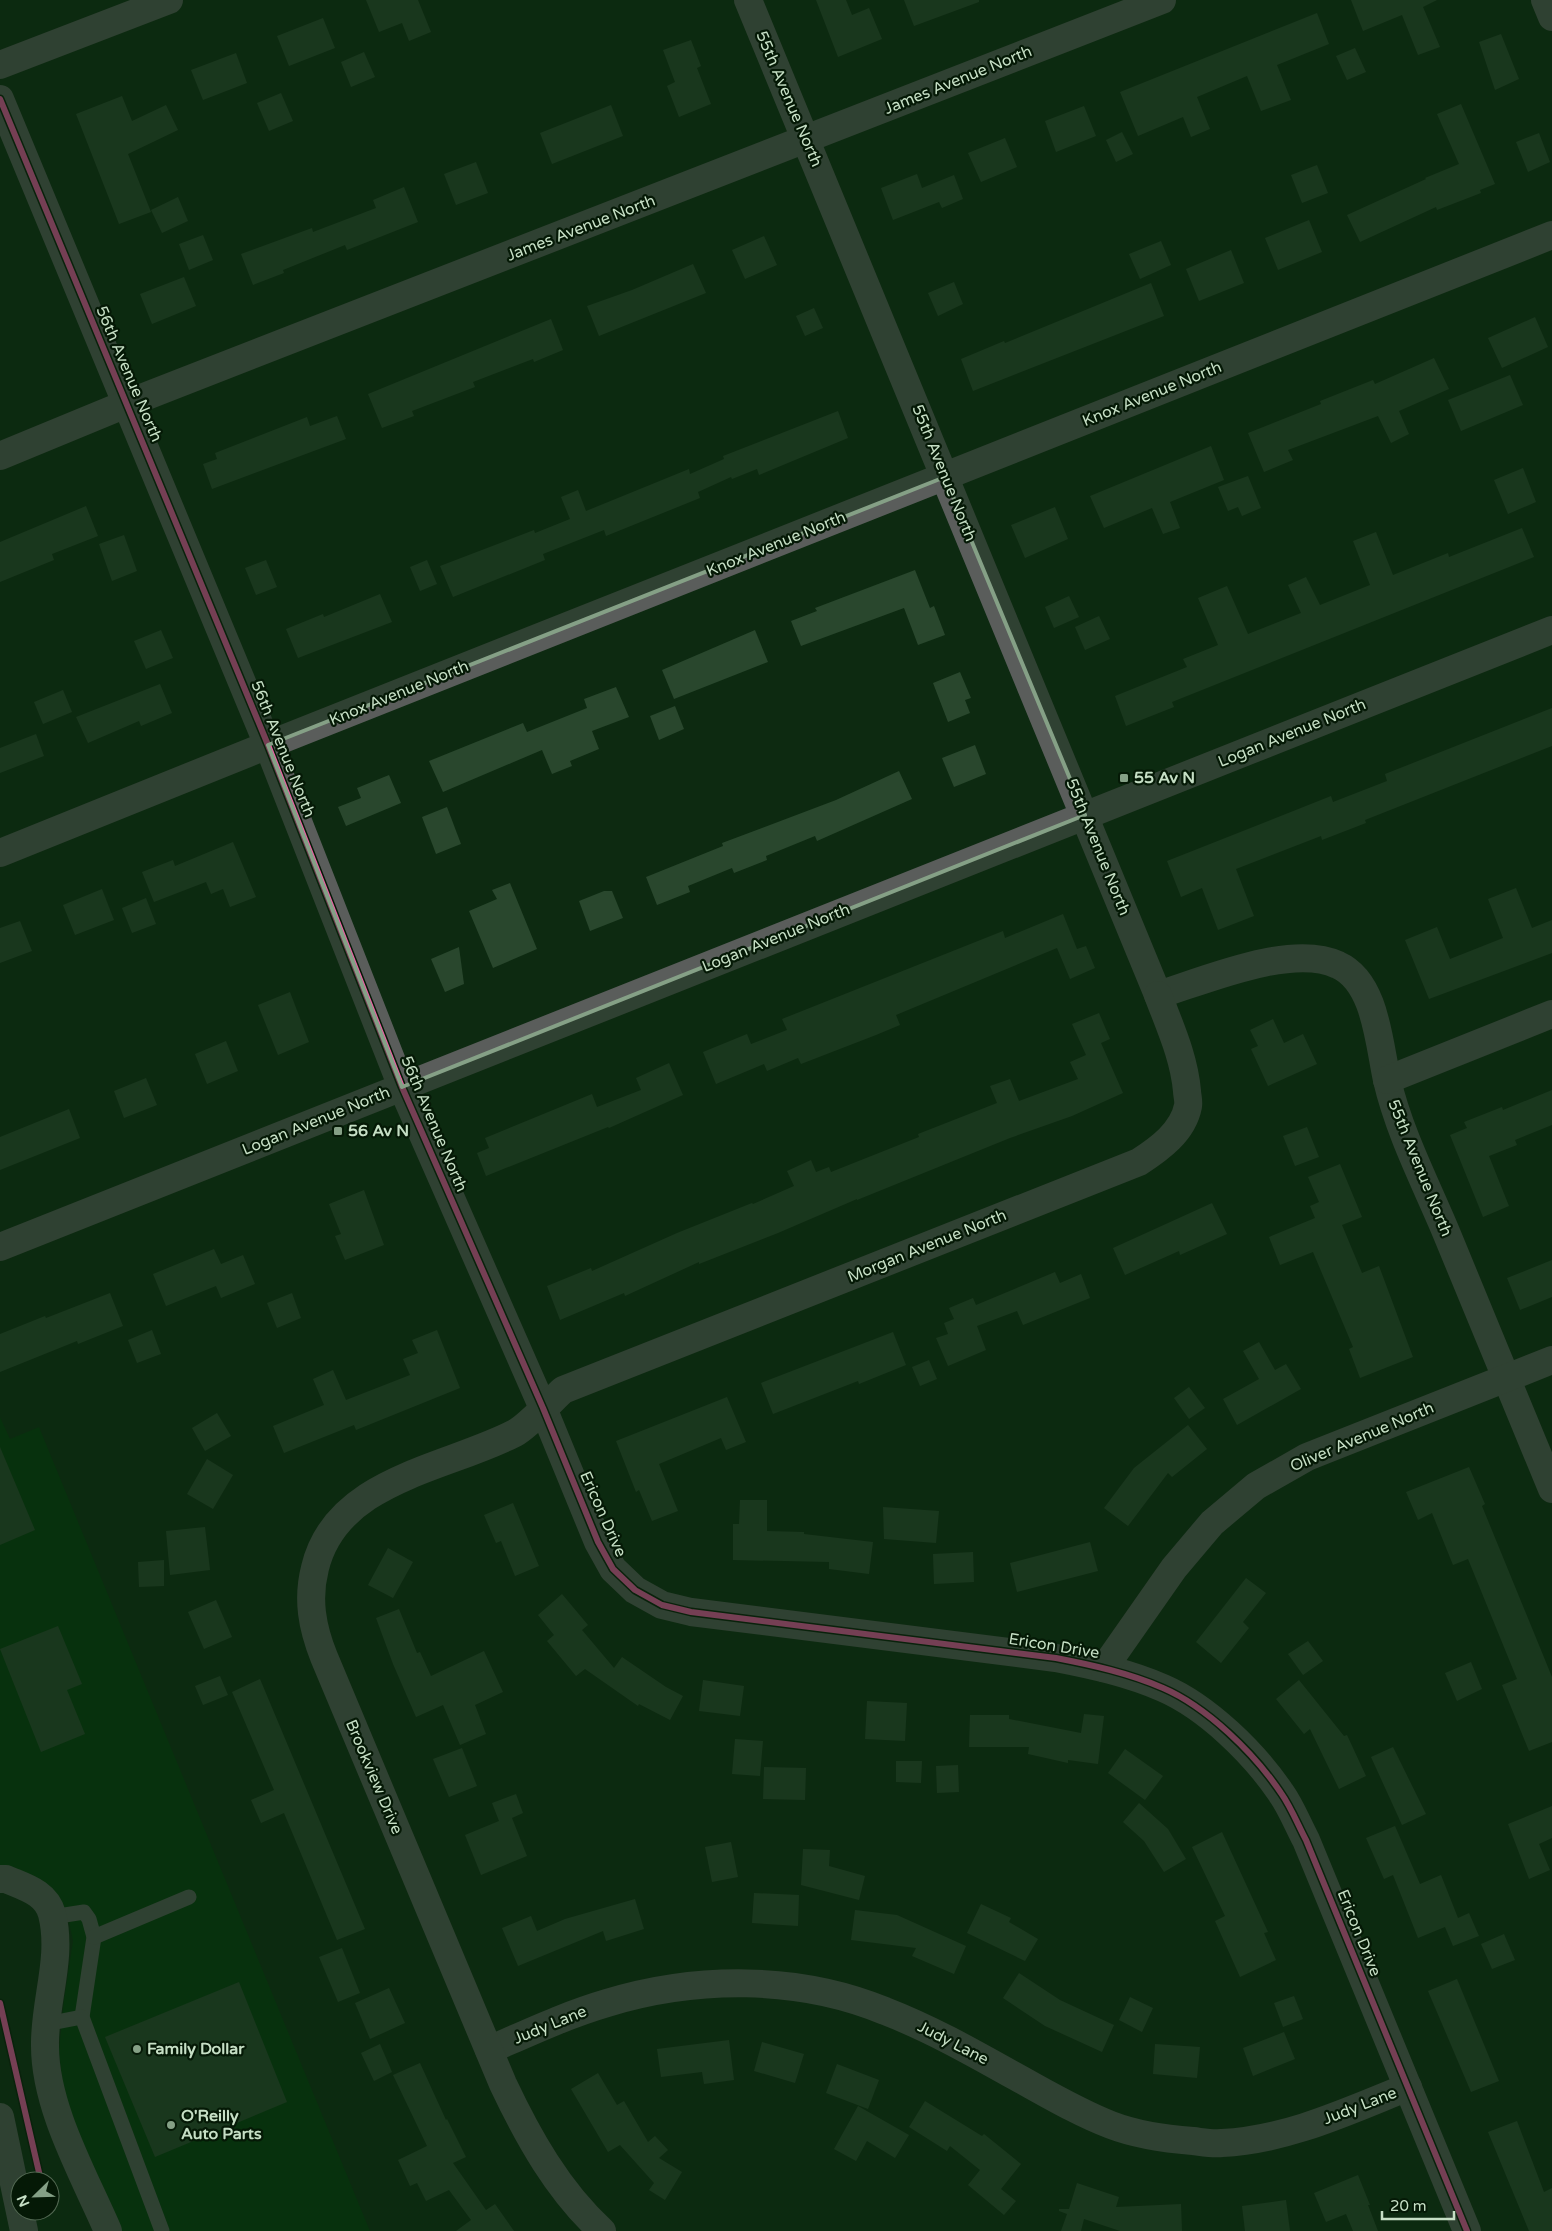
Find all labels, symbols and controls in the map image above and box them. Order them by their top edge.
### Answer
street label: 55th Avenue North [751,28,827,170]
street label: James Avenue North [881,41,1035,119]
street label: James Avenue North [504,190,658,266]
street label: 56th Avenue North [91,303,167,445]
street label: Knox Avenue North [1079,357,1225,431]
street label: 55th Avenue North [907,402,981,544]
street label: Knox Avenue North [703,507,849,581]
street label: Knox Avenue North [326,656,472,730]
street label: 56th Avenue North [246,678,320,820]
street label: Logan Avenue North [1215,694,1369,772]
place label: 55 Av N [1134,768,1195,788]
marker: 55 Av N [1118,772,1130,784]
street label: 55th Avenue North [1061,776,1135,918]
street label: Logan Avenue North [699,899,853,977]
street label: 56th Avenue North [396,1053,472,1195]
street label: Logan Avenue North [239,1082,393,1160]
street label: 55th Avenue North [1383,1097,1457,1239]
place label: 56 Av N [348,1121,409,1141]
marker: 56 Av N [332,1125,344,1137]
street label: Morgan Avenue North [845,1205,1009,1287]
street label: Oliver Avenue North [1287,1398,1437,1476]
street label: Ericon Drive [575,1468,631,1560]
street label: Ericon Drive [1007,1629,1101,1663]
street label: Brookview Drive [341,1717,407,1837]
street label: Ericon Drive [1333,1887,1385,1979]
street label: Judy Lane [511,2001,589,2049]
street label: Judy Lane [914,2017,992,2069]
place label: Family Dollar [147,2039,245,2059]
marker: Family Dollar [131,2043,143,2055]
street label: Judy Lane [1320,2083,1400,2129]
place label: O'Reilly Auto Parts [181,2106,262,2144]
marker: O'Reilly Auto Parts [165,2119,177,2131]
north arrow [10,2171,60,2221]
scale bar [1382,2188,1454,2220]
text: N [13,2192,34,2209]
text: 20 m [1390,2197,1427,2215]

